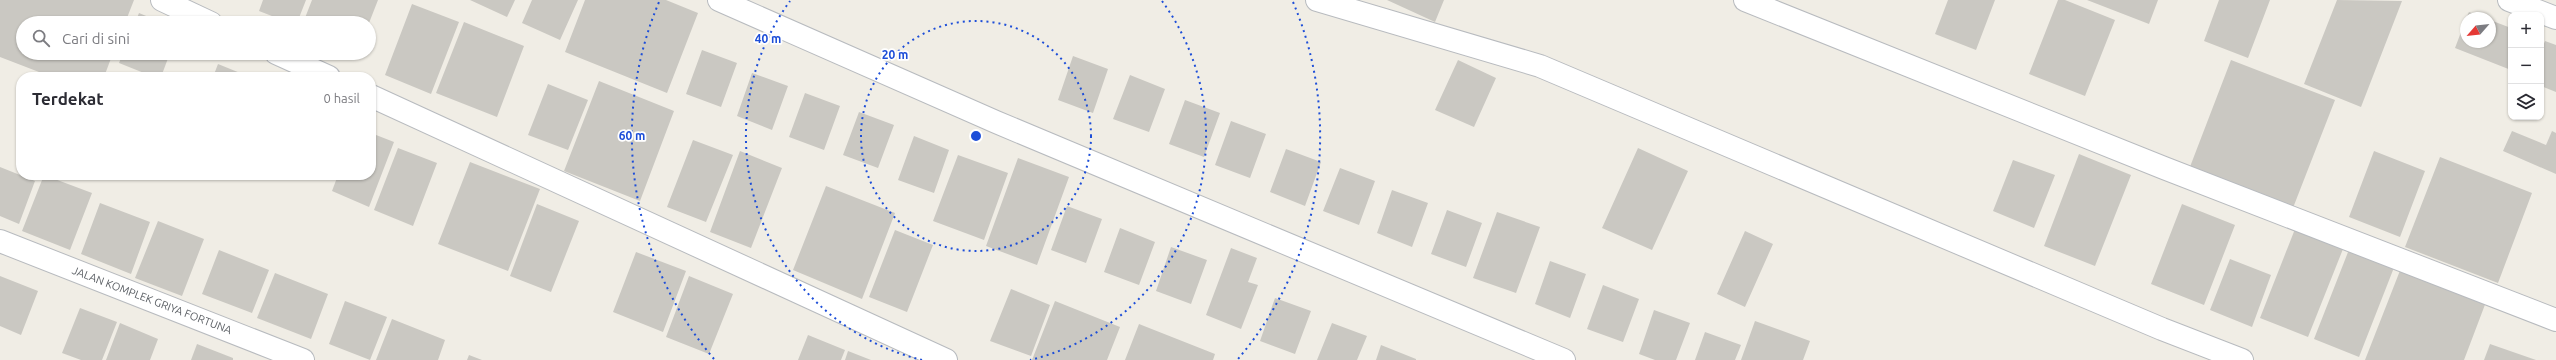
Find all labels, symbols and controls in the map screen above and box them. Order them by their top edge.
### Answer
north arrow [2460,12,2496,48]
map controls [2508,12,2544,120]
button: + [2508,12,2544,48]
search box [16,16,376,60]
icon: search [30,27,52,49]
text: Cari di sini [62,30,130,47]
text: 40 m [755,32,781,45]
text: 20 m [882,48,908,61]
button: − [2508,48,2544,84]
button: layers [2508,84,2544,120]
text: Terdekat [32,89,104,108]
text: 0 hasil [323,91,360,105]
text: 60 m [619,129,645,142]
centre of rings [969,129,983,143]
street label: JALAN KOMPLEK GRIYA FORTUNA [70,264,234,336]

